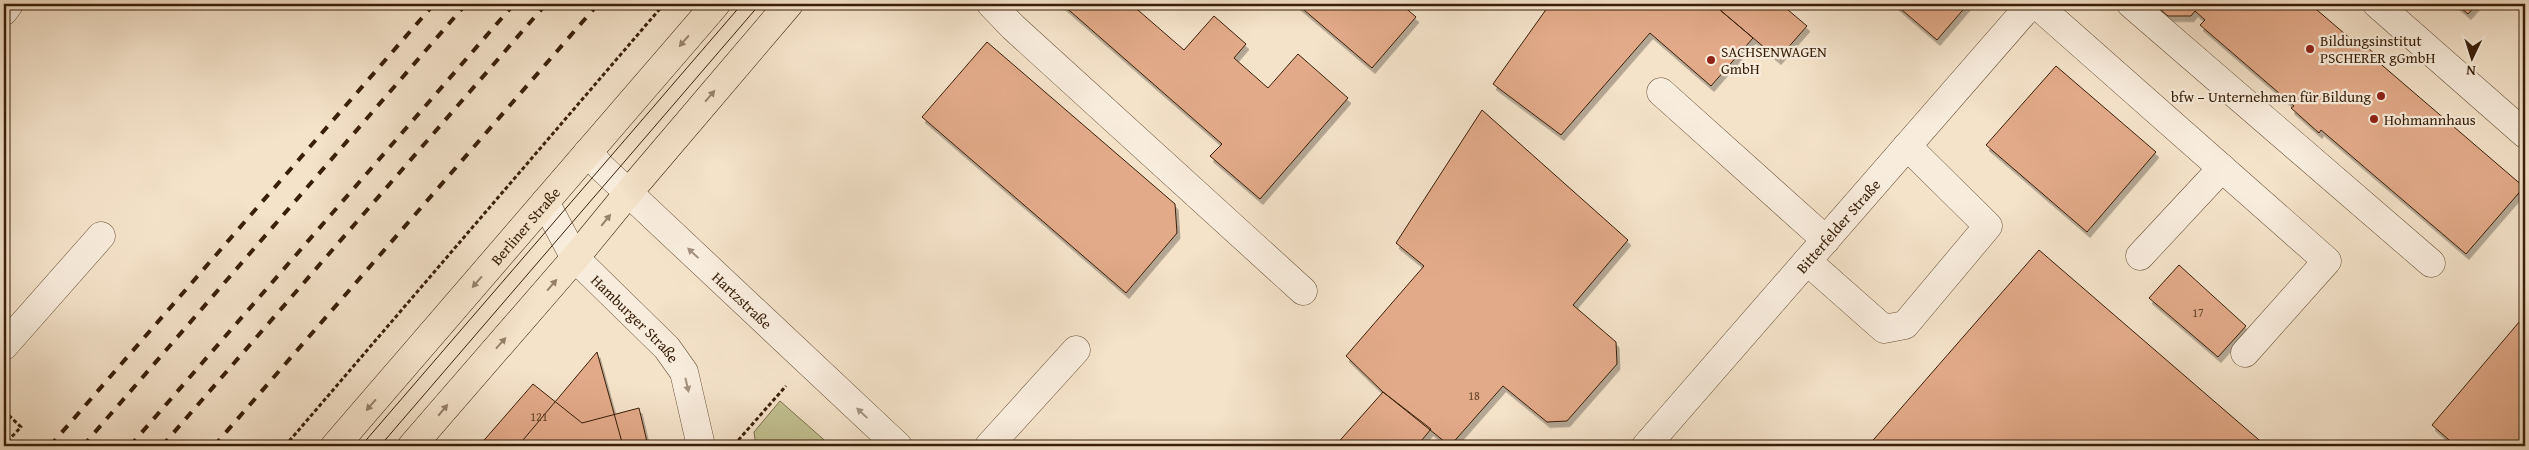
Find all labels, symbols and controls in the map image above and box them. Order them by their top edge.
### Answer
place label: Bildungsinstitut PSCHERER gGmbH [2320,30,2436,68]
north arrow [2446,32,2496,82]
one-way arrow [678,34,690,46]
place label: SACHSENWAGEN GmbH [1721,41,1827,79]
marker: Bildungsinstitut PSCHERER gGmbH [2304,43,2316,55]
marker: SACHSENWAGEN GmbH [1705,54,1717,66]
text: N [2465,61,2476,81]
place label: bfw – Unternehmen für Bildung [2171,86,2372,107]
one-way arrow [705,90,716,103]
marker: bfw – Unternehmen für Bildung [2375,90,2387,102]
place label: Hohmannhaus [2384,109,2476,130]
marker: Hohmannhaus [2368,113,2380,125]
street label: Bitterfelder Straße [1791,174,1885,278]
street label: Berliner Straße [485,182,565,269]
one-way arrow [600,214,611,227]
one-way arrow [688,247,700,259]
street label: Hartzstraße [708,266,777,333]
street label: Hamburger Straße [587,269,684,367]
one-way arrow [471,275,482,288]
one-way arrow [546,279,557,292]
house number: 17 [2192,304,2204,321]
one-way arrow [495,336,506,349]
one-way arrow [683,378,691,393]
house number: 18 [1468,387,1480,404]
one-way arrow [365,398,376,411]
one-way arrow [437,403,448,416]
one-way arrow [857,407,869,419]
house number: 121 [530,408,548,425]

